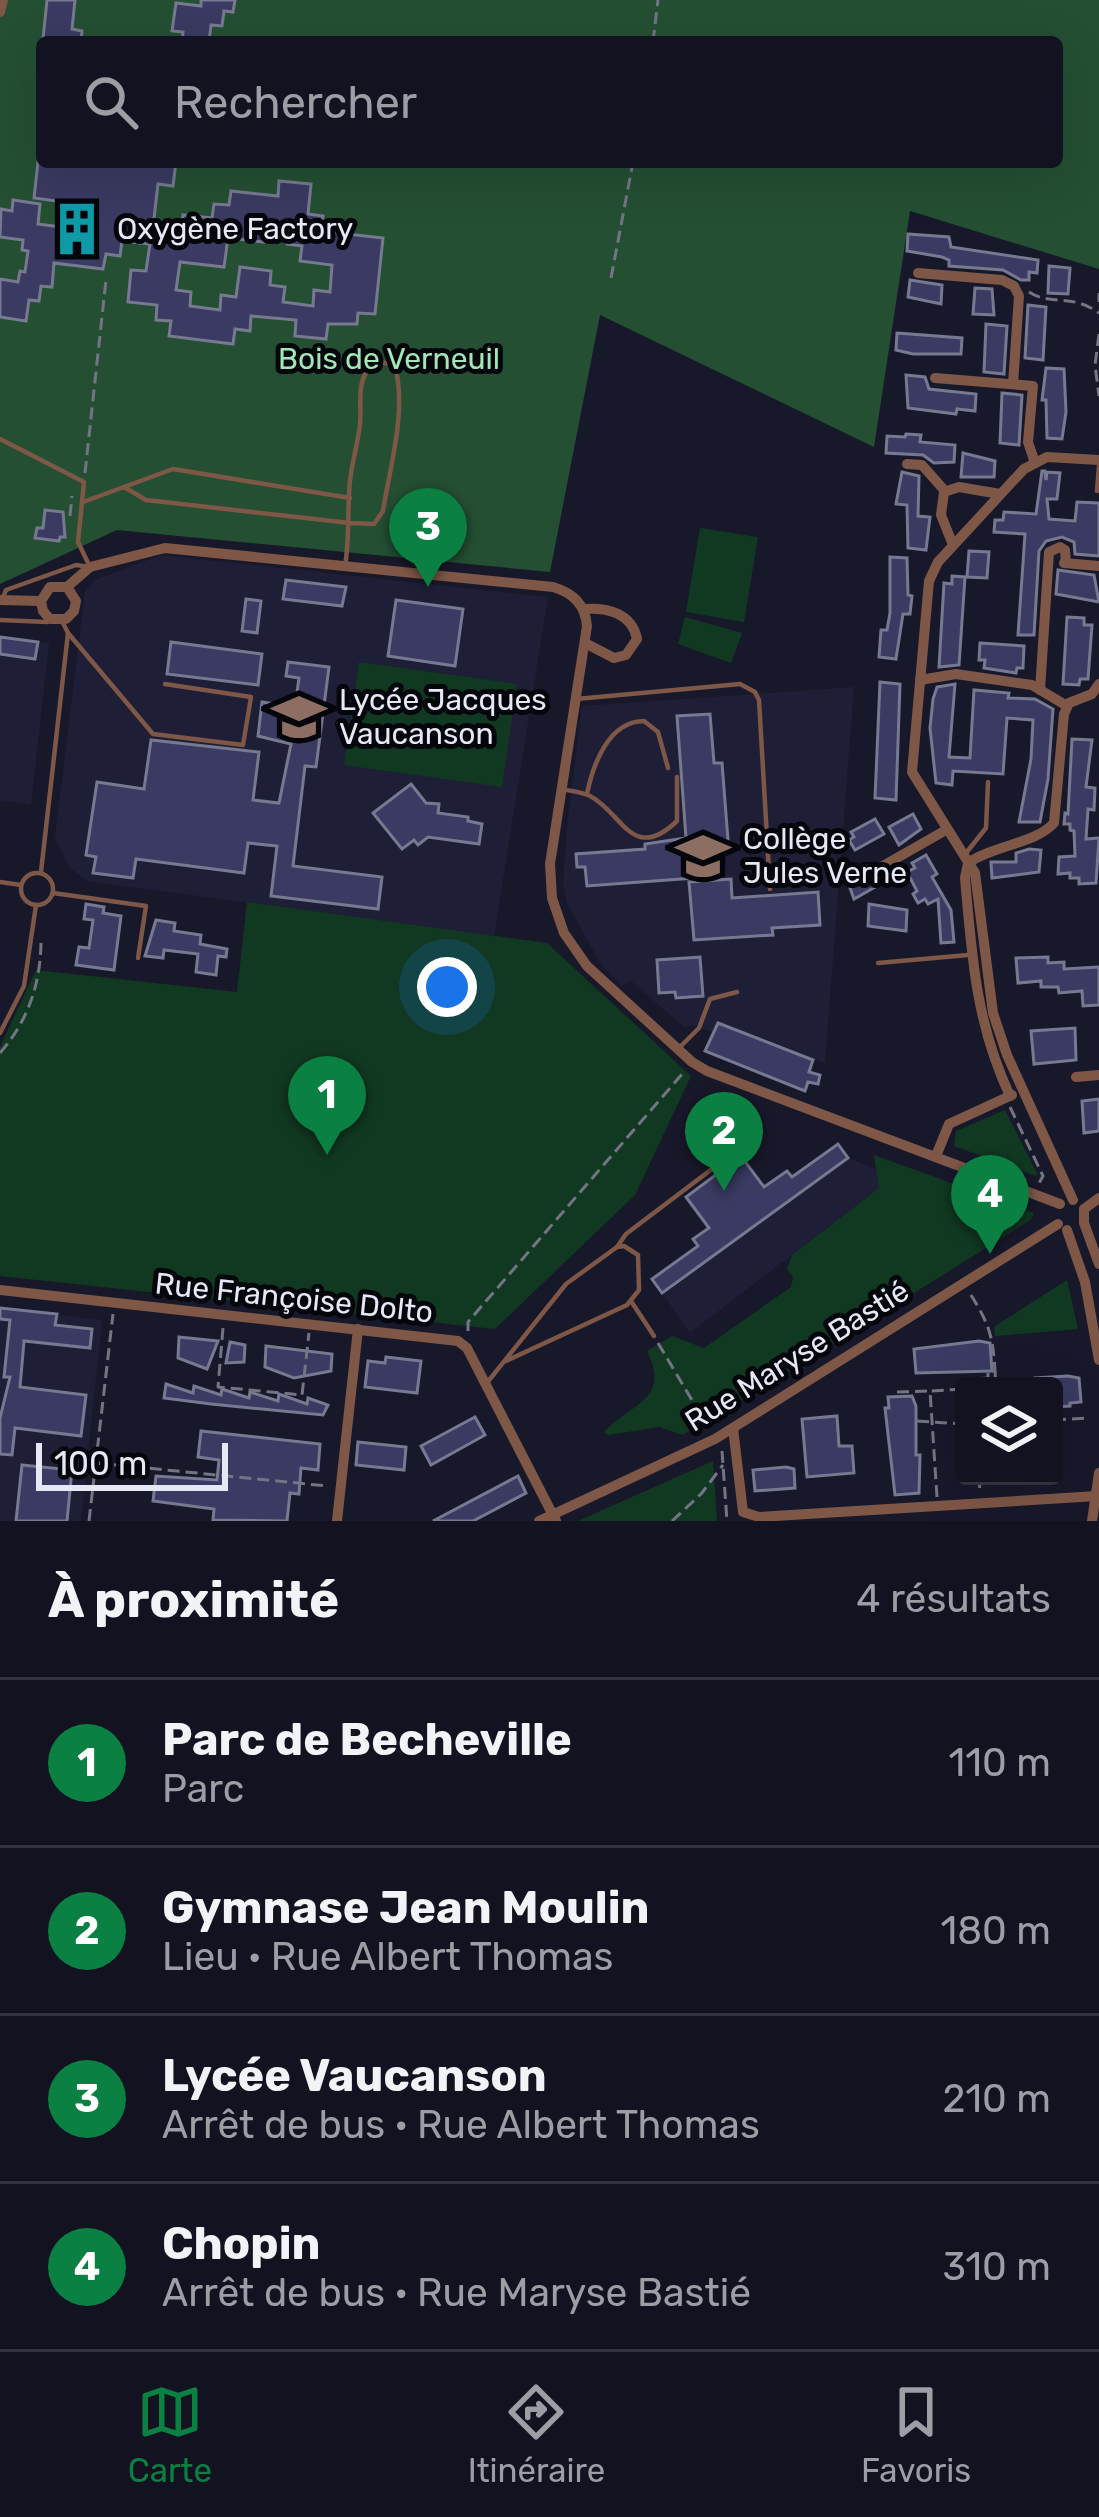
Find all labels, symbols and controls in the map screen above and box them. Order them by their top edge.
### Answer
search box [36,36,1063,168]
icon: search [78,69,144,135]
text: Rechercher [174,76,417,129]
building icon: Oxygène Factory [48,200,106,258]
place label: Oxygène Factory [117,211,353,247]
park label: Bois de Verneuil [278,341,500,377]
pin: 3 [389,488,467,587]
place label: Lycée Jacques Vaucanson [339,682,547,752]
school or university icon: Lycée Jacques Vaucanson [270,688,328,746]
place label: Collège Jules Verne [743,821,907,891]
school or university icon: Collège Jules Verne [674,827,732,885]
your location [417,957,477,1017]
pin: 1 [288,1056,366,1155]
pin: 2 [685,1092,763,1191]
pin: 4 [951,1155,1029,1254]
street label: Rue Françoise Dolto [153,1265,435,1331]
street label: Rue Maryse Bastié [679,1273,915,1439]
map controls [955,1377,1063,1485]
button: layers [955,1377,1063,1485]
scale bar [36,1437,228,1490]
text: 100 m [54,1444,147,1483]
text: À proximité [48,1569,339,1630]
text: 4 résultats [856,1576,1051,1622]
text: Parc de Becheville [162,1713,572,1766]
text: 1 [77,1740,97,1786]
text: 110 m [949,1740,1051,1786]
text: Parc [162,1766,244,1812]
text: Gymnase Jean Moulin [162,1881,649,1934]
text: 2 [74,1908,100,1954]
text: 180 m [941,1908,1051,1954]
text: Lieu · Rue Albert Thomas [162,1934,613,1980]
text: Lycée Vaucanson [162,2049,547,2102]
text: 3 [74,2076,100,2122]
text: 210 m [942,2076,1051,2122]
text: Arrêt de bus · Rue Albert Thomas [162,2102,760,2148]
text: Chopin [162,2217,321,2270]
text: 4 [74,2244,100,2290]
text: 310 m [943,2244,1051,2290]
text: Arrêt de bus · Rue Maryse Bastié [162,2270,751,2316]
tab: Carte [128,2379,212,2490]
tab: Itinéraire [468,2379,605,2490]
tab: Favoris [861,2379,971,2490]

